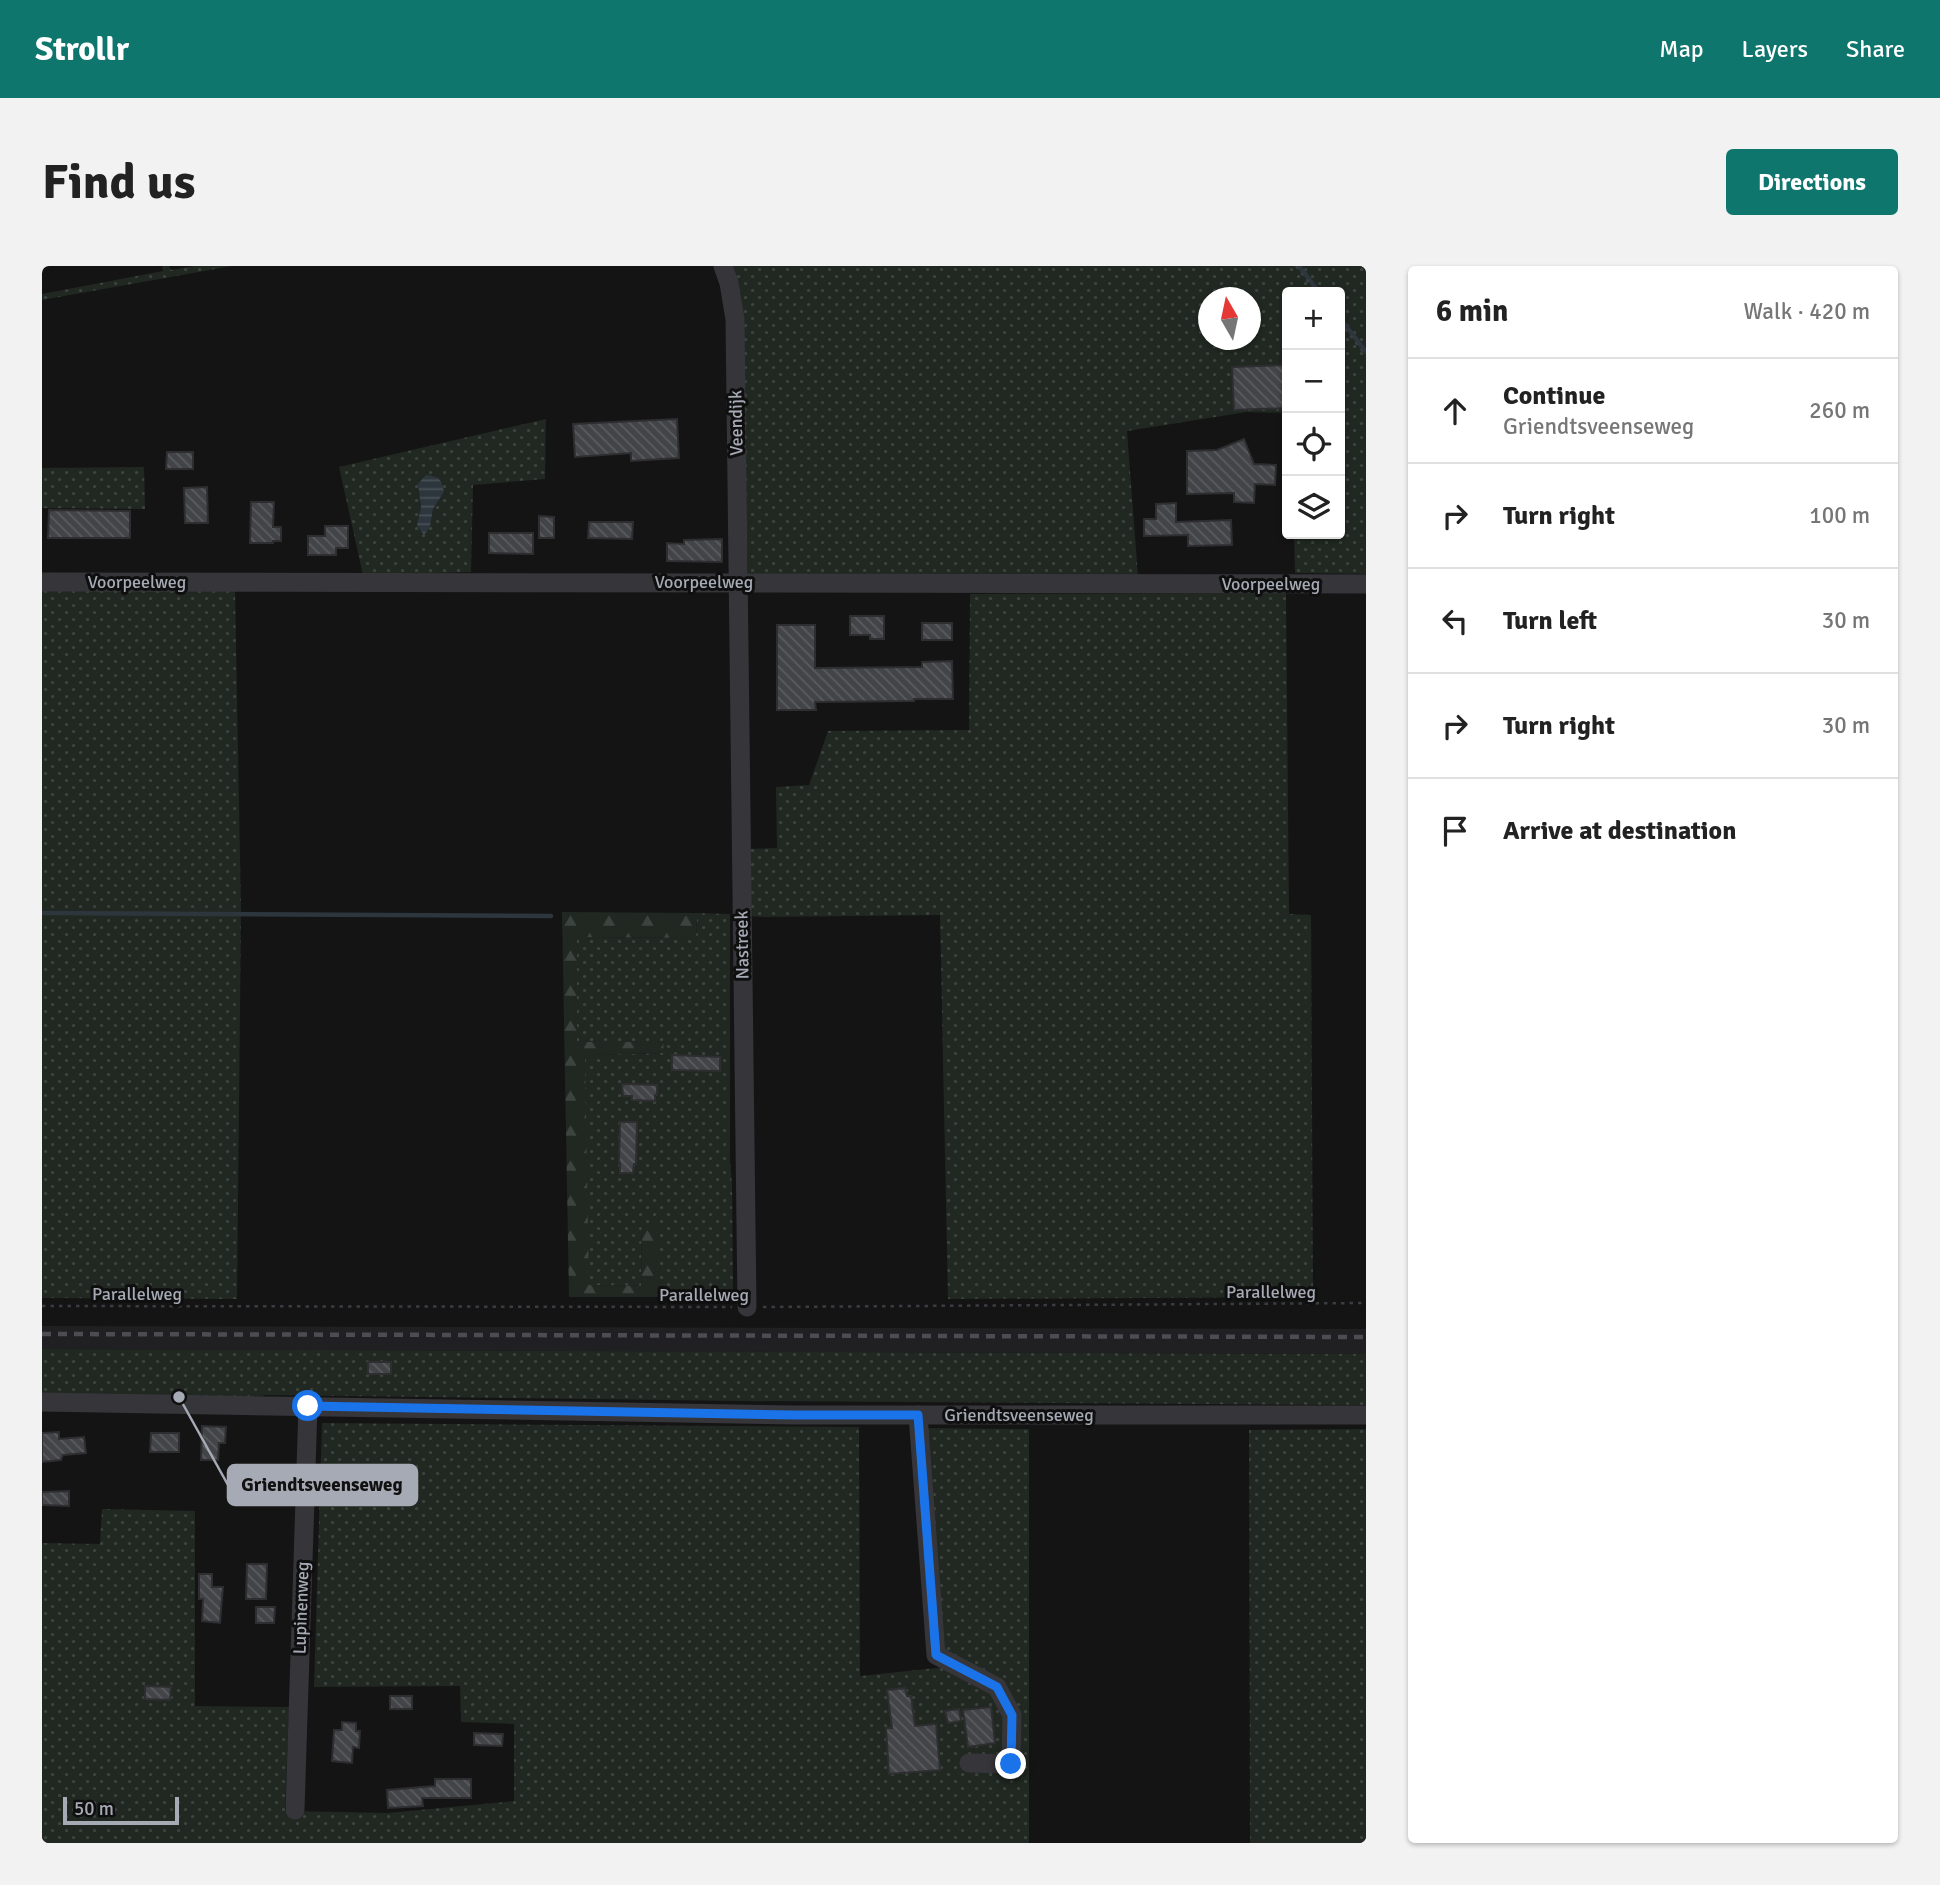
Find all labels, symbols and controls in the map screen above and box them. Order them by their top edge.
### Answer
text: Strollr [35,29,129,70]
text: Map [1659,34,1704,64]
text: Layers [1742,34,1808,64]
text: Share [1846,34,1905,64]
button: Directions [1726,149,1898,215]
text: Find us [42,152,195,212]
north arrow [1198,287,1261,350]
map controls [1282,287,1345,539]
button: + [1282,287,1345,350]
text: 6 min [1436,293,1508,330]
text: Walk · 420 m [1744,297,1870,326]
button: − [1282,350,1345,413]
text: Continue [1503,380,1605,412]
street label: Veendijk [724,390,748,456]
icon: ahead [1436,392,1474,430]
text: 260 m [1809,396,1870,425]
text: Griendtsveenseweg [1503,412,1694,441]
button: locate [1282,413,1345,476]
button: layers [1282,476,1345,539]
icon: right [1436,497,1474,535]
text: Turn right [1503,500,1615,532]
text: 100 m [1809,501,1870,530]
street label: Voorpeelweg [88,571,186,593]
street label: Voorpeelweg [655,571,753,593]
street label: Voorpeelweg [1222,573,1320,595]
icon: left [1436,602,1474,640]
text: Turn left [1503,605,1597,637]
text: 30 m [1822,606,1870,635]
icon: right [1436,707,1474,745]
text: Turn right [1503,710,1615,742]
text: 30 m [1822,711,1870,740]
icon: arrive [1436,812,1474,850]
text: Arrive at destination [1503,815,1736,847]
street label: Nastreek [730,910,754,980]
street label: Parallelweg [1226,1281,1316,1303]
street label: Parallelweg [92,1283,182,1305]
street label: Parallelweg [659,1284,749,1306]
route start [292,1390,323,1421]
street label: Griendtsveenseweg [944,1404,1094,1426]
callout: Griendtsveenseweg [228,1465,417,1505]
text: Griendtsveenseweg [241,1473,403,1497]
street label: Lupinenweg [288,1561,314,1655]
route end [995,1748,1026,1779]
scale bar [63,1794,178,1826]
text: 50 m [74,1797,114,1821]

